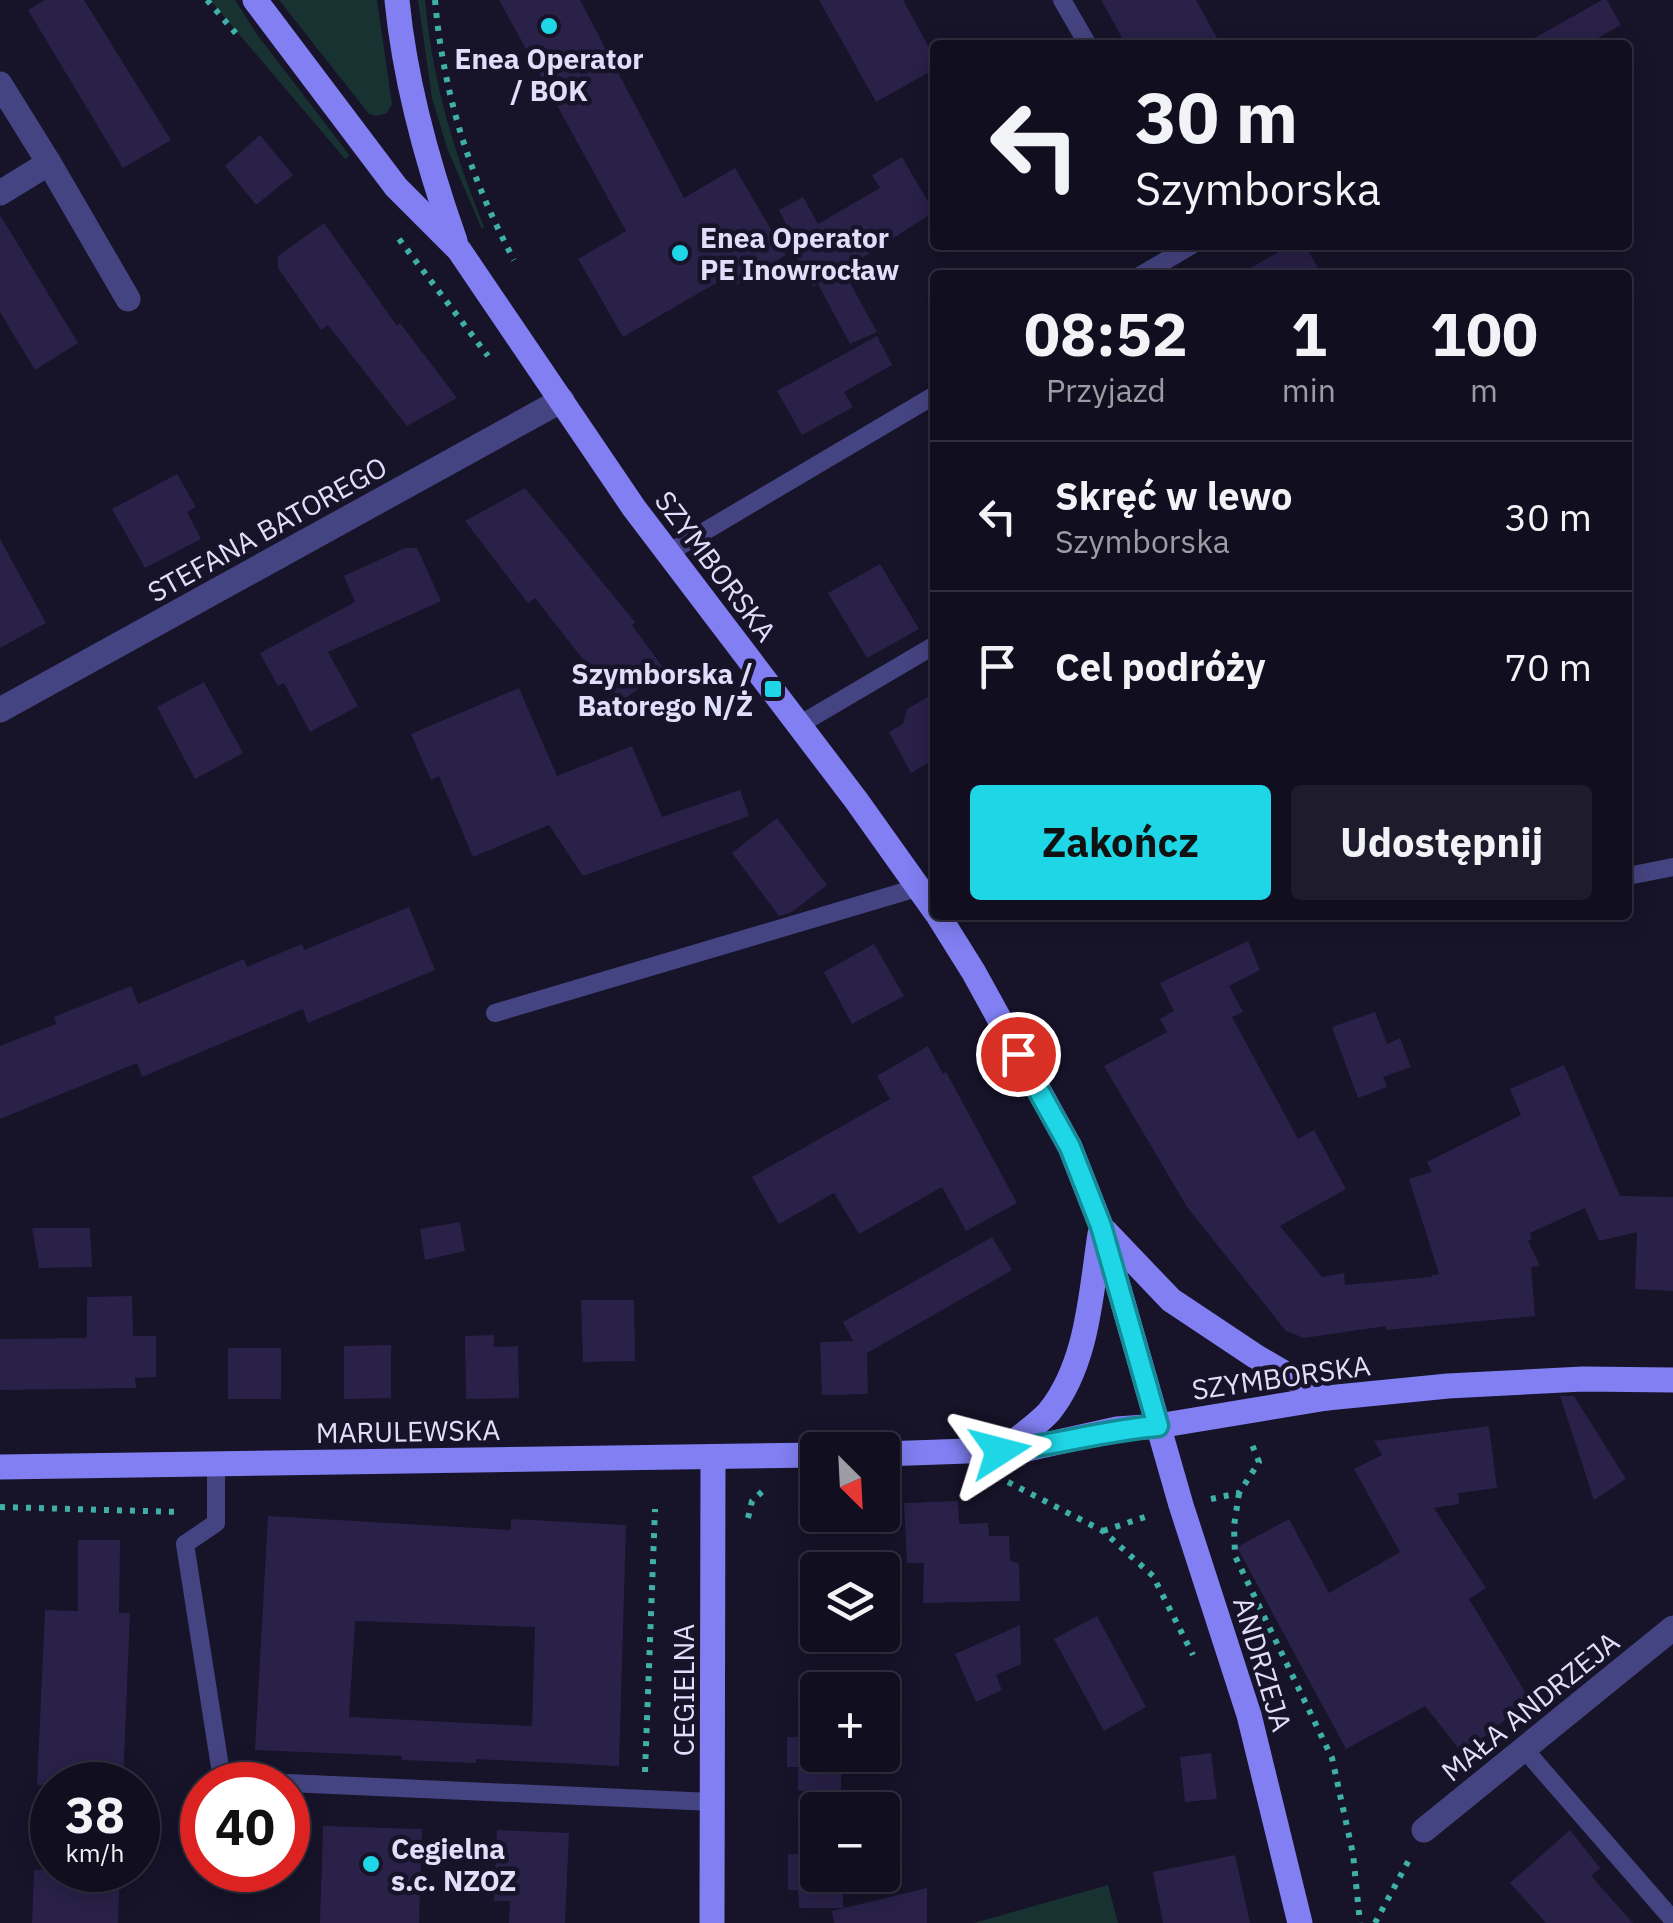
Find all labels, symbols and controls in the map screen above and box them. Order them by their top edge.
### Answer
marker: Enea Operator / BOK [538,15,560,37]
place label: Enea Operator / BOK [454,40,644,109]
text: 30 m [1135,71,1298,162]
icon: left [970,80,1100,210]
text: Szymborska [1135,159,1381,217]
place label: Enea Operator PE Inowrocław [700,219,900,288]
marker: Enea Operator PE Inowrocław [669,242,691,264]
text: 08:52 [1024,294,1188,373]
text: 1 [1291,294,1327,373]
text: 100 [1430,294,1538,373]
text: Przyjazd [1046,369,1166,411]
text: min [1282,369,1336,411]
text: m [1470,369,1498,411]
street label: STEFANA BATOREGO [141,448,393,610]
text: Skręć w lewo [1055,471,1292,520]
street label: SZYMBORSKA [647,483,785,649]
icon: left [970,489,1025,544]
text: 30 m [1504,492,1592,541]
text: Szymborska [1055,520,1230,562]
icon: arrive [970,639,1025,694]
text: Cel podróży [1055,642,1265,691]
text: 70 m [1504,642,1592,691]
place label: Szymborska / Batorego N/Ż [571,655,753,724]
marker: Szymborska / Batorego N/Ż [762,678,784,700]
button: Zakończ [970,785,1271,900]
button: Udostępnij [1291,785,1592,900]
pin [976,1012,1061,1097]
icon: arrive [991,1027,1046,1082]
street label: SZYMBORSKA [1189,1346,1373,1408]
position arrow [948,1399,1052,1503]
street label: MARULEWSKA [315,1411,501,1451]
north arrow [800,1432,900,1532]
map controls [800,1432,900,1892]
button: layers [800,1552,900,1652]
street label: ANDRZEJA [1225,1592,1301,1736]
street label: MAŁA ANDRZEJA [1433,1623,1627,1789]
street label: CEGIELNA [665,1624,702,1756]
button: + [800,1672,900,1772]
speed limit sign: 40 [180,1762,310,1892]
text: 38 [65,1782,125,1847]
button: − [800,1792,900,1892]
place label: Cegielna s.c. NZOZ [391,1830,516,1899]
text: km/h [66,1836,124,1869]
marker: Cegielna s.c. NZOZ [360,1853,382,1875]

